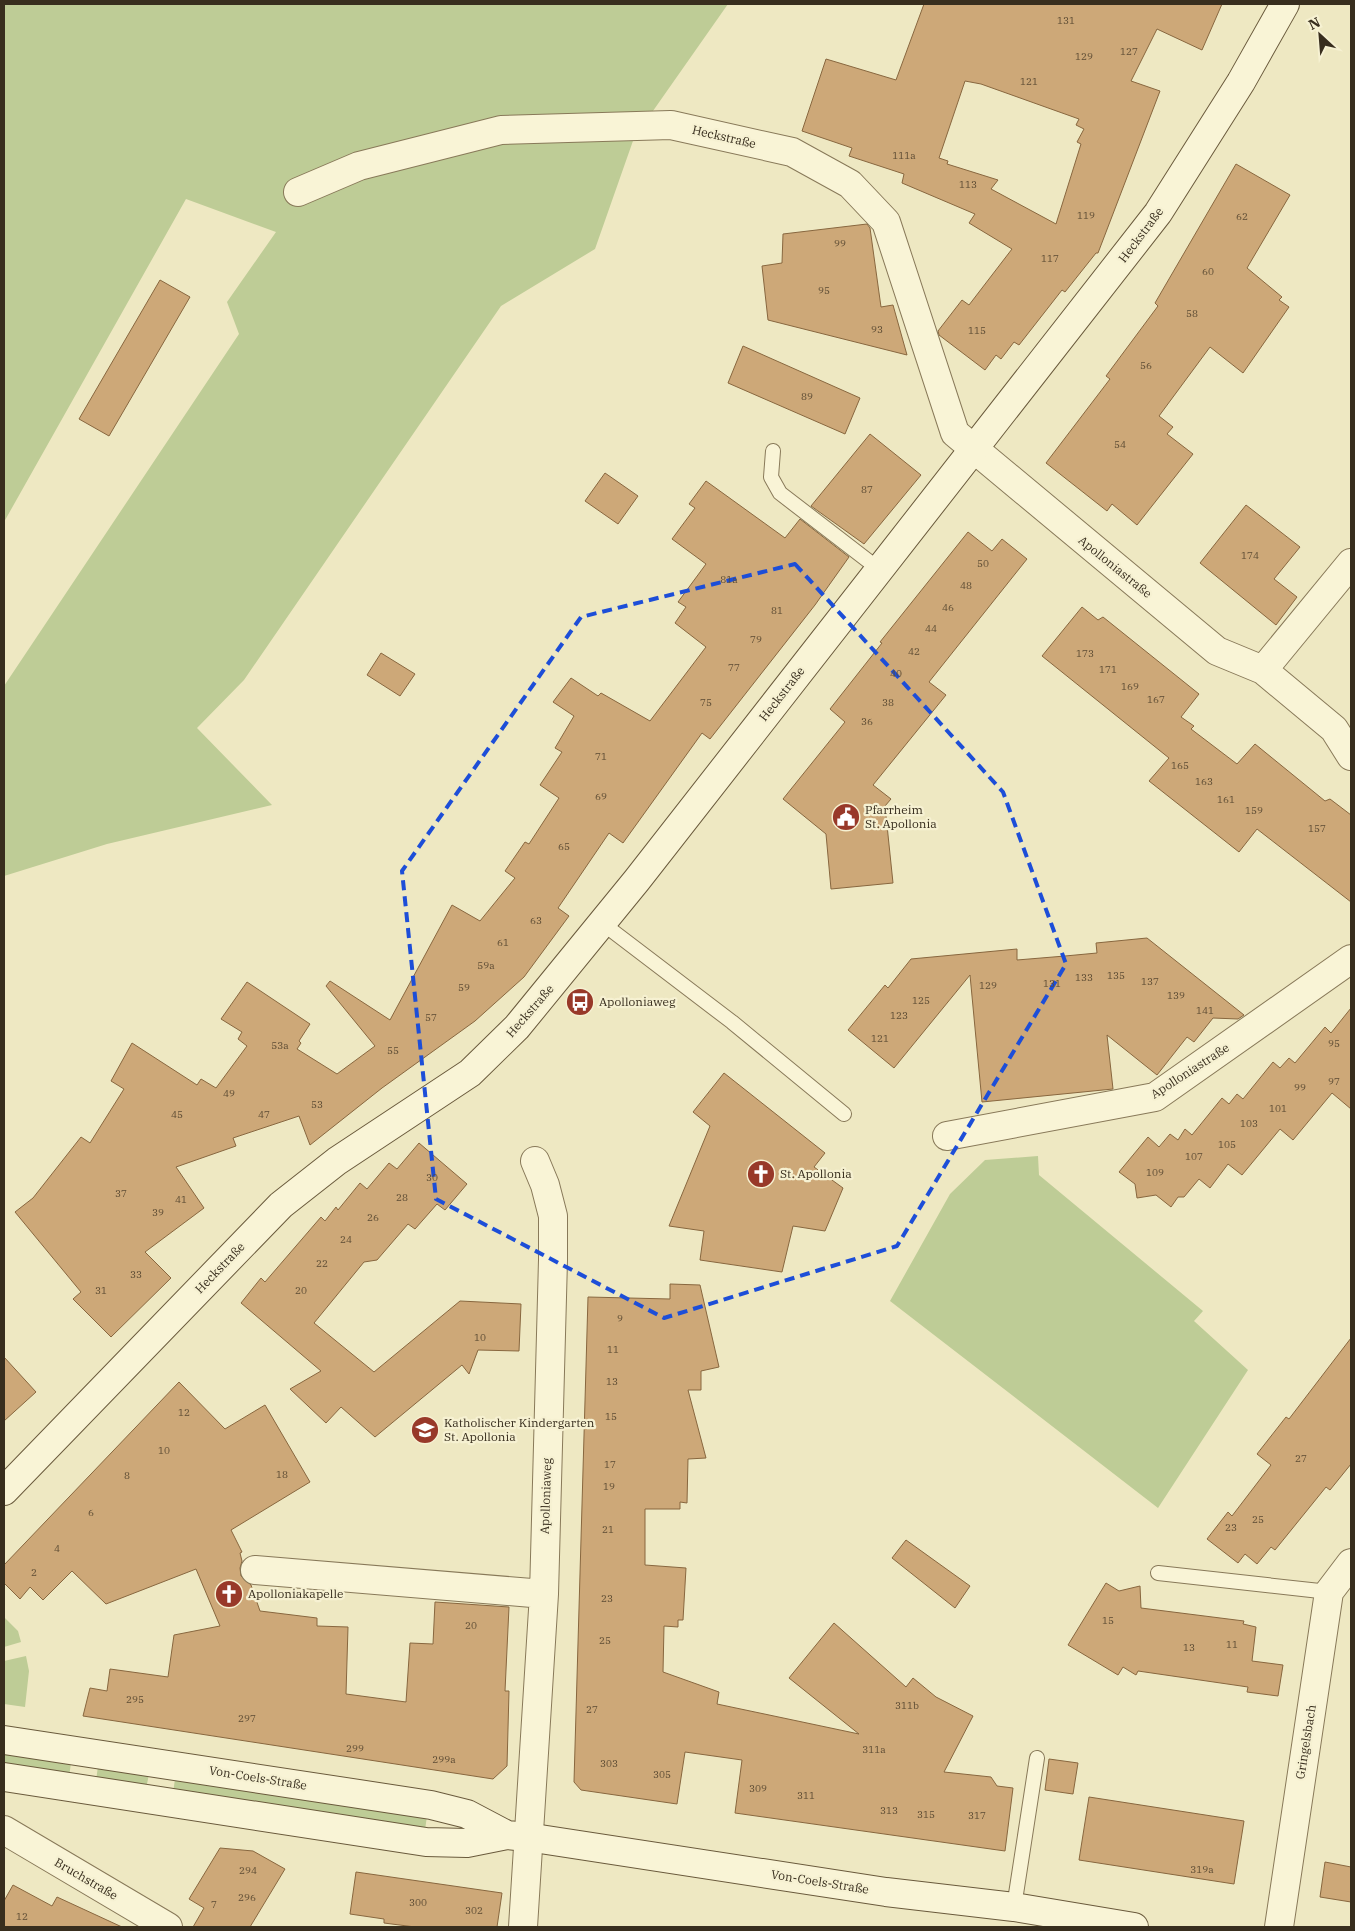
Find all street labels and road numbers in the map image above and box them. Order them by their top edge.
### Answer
street label: Heckstraße [691,122,758,151]
street label: Heckstraße [1115,204,1166,265]
street label: Apolloniastraße [1075,532,1155,601]
street label: Heckstraße [756,663,808,724]
street label: Heckstraße [503,981,557,1040]
street label: Apolloniastraße [1148,1040,1232,1101]
street label: Heckstraße [192,1239,248,1296]
street label: Apolloniaweg [537,1457,554,1534]
street label: Gringelsbach [1292,1703,1319,1780]
street label: Von-Coels-Straße [208,1762,308,1793]
street label: Bruchstraße [52,1854,121,1903]
street label: Von-Coels-Straße [770,1866,870,1897]

